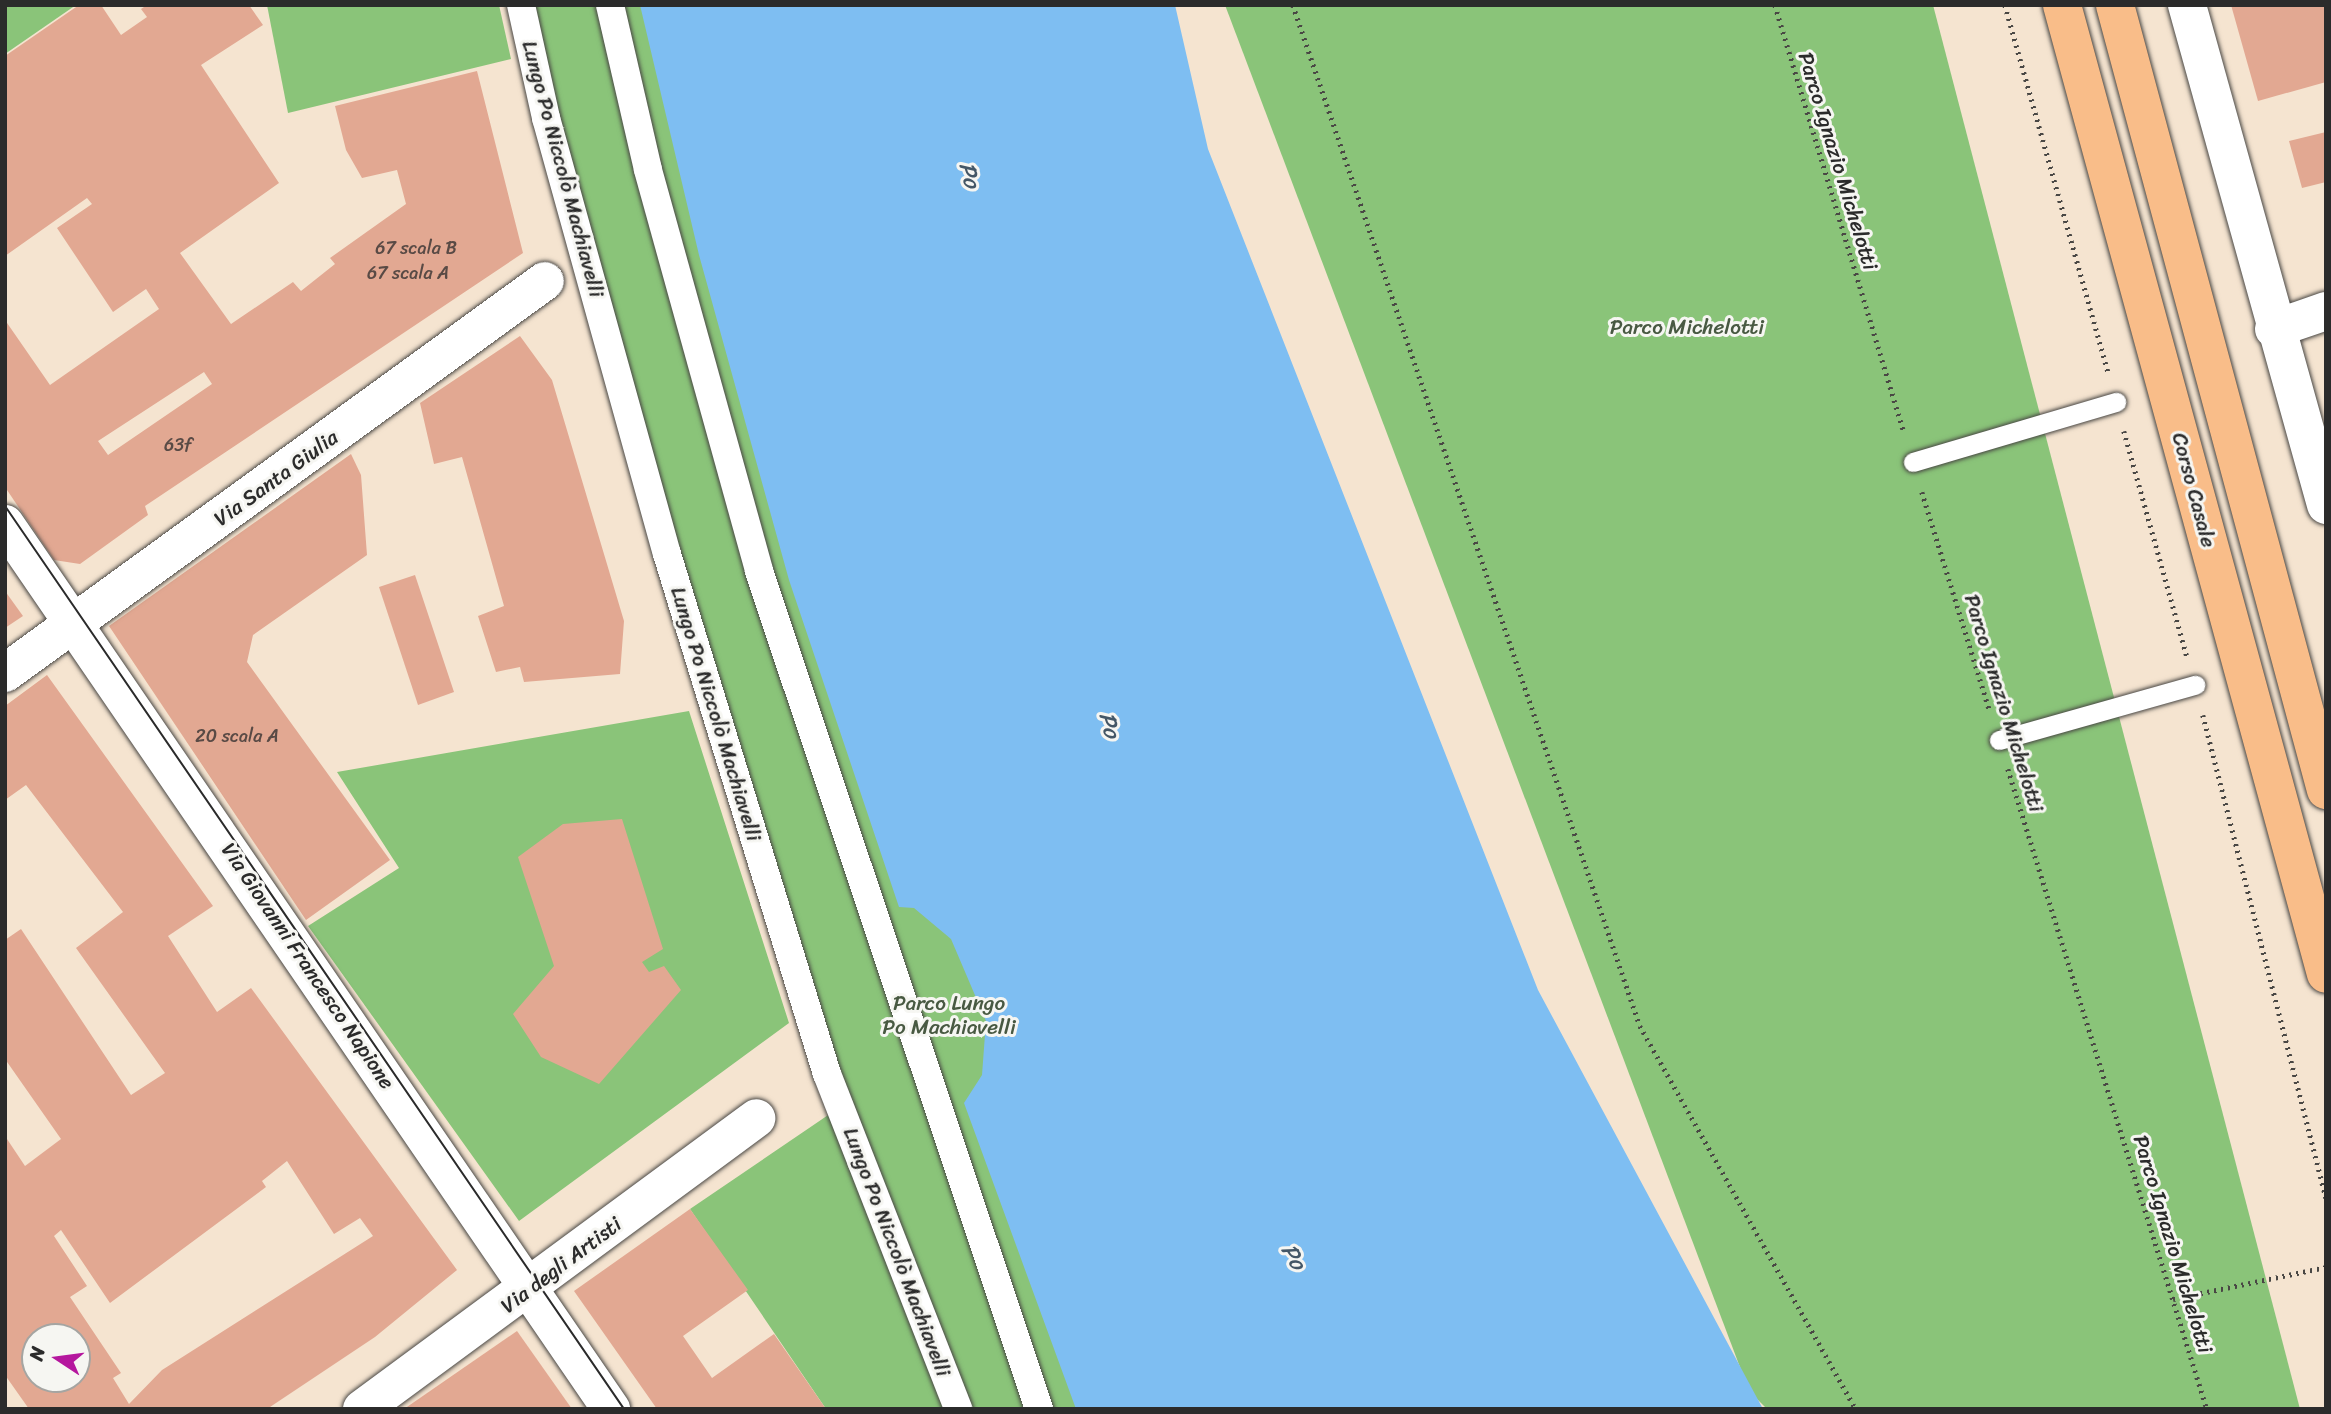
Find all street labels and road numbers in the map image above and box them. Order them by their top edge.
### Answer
street label: Lungo Po Niccolò Machiavelli [516,37,610,301]
street label: Parco Ignazio Michelotti [1793,49,1883,273]
street label: Via Santa Giulia [209,425,343,531]
street label: Corso Casale [2167,430,2221,550]
street label: Lungo Po Niccolò Machiavelli [665,583,767,845]
street label: Parco Ignazio Michelotti [1959,591,2049,815]
street label: Via Giovanni Francesco Napione [216,838,400,1094]
street label: Lungo Po Niccolò Machiavelli [838,1123,956,1381]
street label: Parco Ignazio Michelotti [2128,1132,2218,1356]
street label: Via degli Artisti [496,1211,626,1319]

